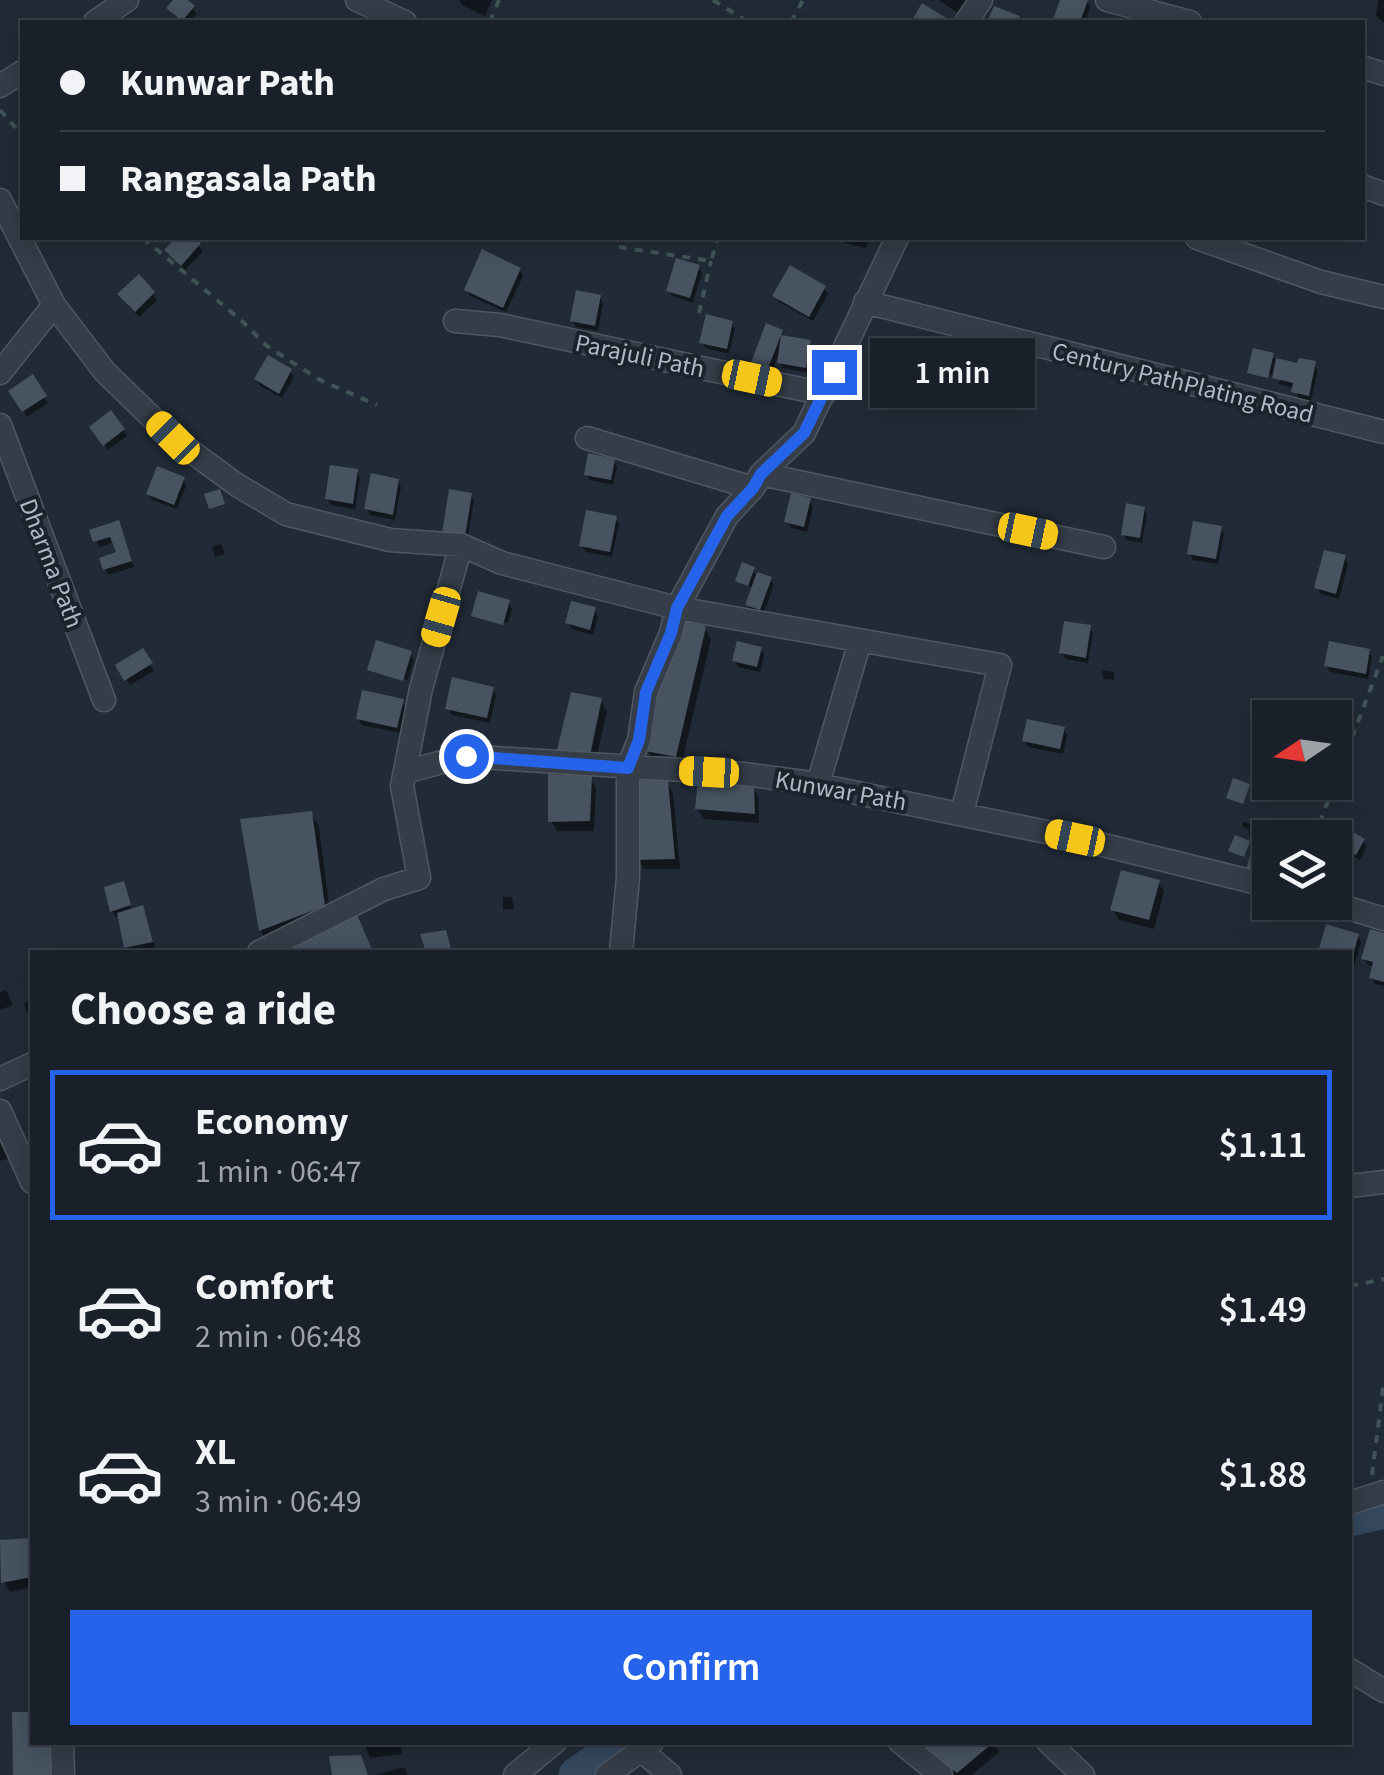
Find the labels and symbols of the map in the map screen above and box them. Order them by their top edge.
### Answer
street label: Parajuli Path [572,325,708,387]
street label: Century PathPlating Road [1048,333,1317,433]
callout: 1 min [869,337,1034,407]
route end [812,350,857,395]
car [720,357,784,399]
car [141,406,205,470]
street label: Dharma Path [10,493,92,633]
car [996,510,1060,552]
car [418,584,464,650]
north arrow [1252,700,1352,800]
route start [444,734,489,779]
car [678,755,740,789]
street label: Kunwar Path [772,762,909,820]
car [1043,817,1107,859]

